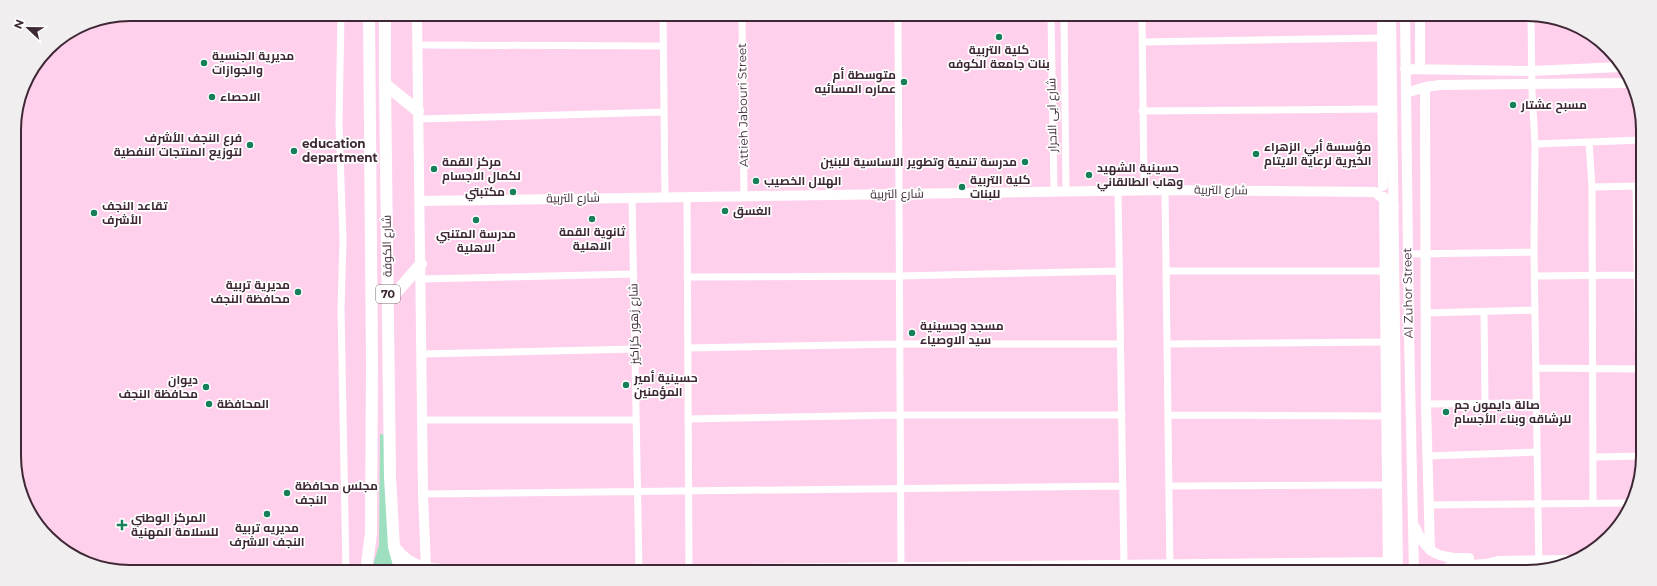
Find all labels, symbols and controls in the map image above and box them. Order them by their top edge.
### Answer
north arrow [8,8,48,48]
text: N [11,18,27,31]
marker: كلية التربية بنات جامعة الكوفه [994,32,1004,42]
place label: كلية التربية بنات جامعة الكوفه [948,42,1050,72]
street label: Attieh Jabouri Street [734,43,751,167]
place label: مديرية الجنسية والجوازات [212,48,294,78]
marker: مديرية الجنسية والجوازات [199,58,209,68]
place label: متوسطة أم عماره المسائيه [814,67,896,97]
marker: متوسطة أم عماره المسائيه [899,77,909,87]
street label: شارع ابی الاحرار [1043,78,1061,153]
place label: الاحصاء [220,89,261,104]
marker: الاحصاء [207,92,217,102]
place label: مسبح عشتار [1520,97,1587,114]
marker: مسبح عشتار [1508,100,1518,110]
place label: فرع النجف الأشرف لتوزيع المنتجات النفطية [114,130,242,161]
place label: education department [302,136,379,165]
place label: مؤسسة أبي الزهراء الخيرية لرعاية الايتام [1264,139,1372,169]
marker: فرع النجف الأشرف لتوزيع المنتجات النفطية [245,140,255,150]
marker: education department [289,146,299,156]
marker: مؤسسة أبي الزهراء الخيرية لرعاية الايتام [1251,149,1261,159]
place label: مركز القمة لكمال الاجسام [442,154,521,184]
place label: مدرسة تنمية وتطوير الاساسية للبنين [820,154,1017,170]
marker: مدرسة تنمية وتطوير الاساسية للبنين [1020,157,1030,167]
place label: حسينية الشهيد وهاب الطالقاني [1097,160,1183,192]
marker: مركز القمة لكمال الاجسام [429,164,439,174]
marker: حسينية الشهيد وهاب الطالقاني [1084,170,1094,180]
place label: كلية التربية للبنات [970,172,1030,201]
place label: الهلال الخصيب [764,173,841,189]
marker: الهلال الخصيب [751,176,761,186]
marker: كلية التربية للبنات [957,182,967,192]
street label: شارع التربية [1194,182,1248,198]
place label: مكتبتي [465,184,505,202]
street label: شارع التربية [870,186,924,202]
marker: مكتبتي [508,187,518,197]
street label: شارع التربية [546,190,600,206]
place label: تقاعد النجف الأشرف [102,198,168,228]
place label: الغسق [733,203,771,219]
marker: الغسق [720,206,730,216]
marker: تقاعد النجف الأشرف [89,208,99,218]
marker: ثانوية القمة الاهلية [587,214,597,224]
street label: شارع الكوفة [378,215,396,277]
marker: مدرسة المتنبي الاهلية [471,215,481,225]
place label: ثانوية القمة الاهلية [559,224,626,253]
place label: مدرسة المتنبي الاهلية [436,226,516,255]
street label: Al Zuhor Street [1399,247,1416,338]
place label: مديرية تربية محافظة النجف [210,277,290,306]
street label: شارع زهور كزاكيز [625,283,643,366]
road number: 70 [376,285,400,303]
marker: مديرية تربية محافظة النجف [293,287,303,297]
place label: مسجد وحسينية سيد الاوصياء [920,318,1004,348]
marker: مسجد وحسينية سيد الاوصياء [907,328,917,338]
place label: حسينية أمير المؤمنين [633,370,698,400]
place label: ديوان محافظة النجف [118,372,198,401]
marker: حسينية أمير المؤمنين [621,380,631,390]
marker: ديوان محافظة النجف [201,382,211,392]
place label: المحافظة [217,396,269,411]
place label: صالة دايمون جم للرشاقه وبناء الأجسام [1454,397,1571,427]
marker: المحافظة [204,399,214,409]
marker: صالة دايمون جم للرشاقه وبناء الأجسام [1441,407,1451,417]
place label: مجلس محافظة النجف [295,478,378,507]
marker: مجلس محافظة النجف [282,488,292,498]
marker: مديريه تربية النجف الاشرف [262,509,272,519]
place label: المركز الوطني للسلامة المهنية [131,510,219,540]
marker: المركز الوطني للسلامة المهنية [116,519,128,531]
place label: مديريه تربية النجف الاشرف [229,520,305,550]

